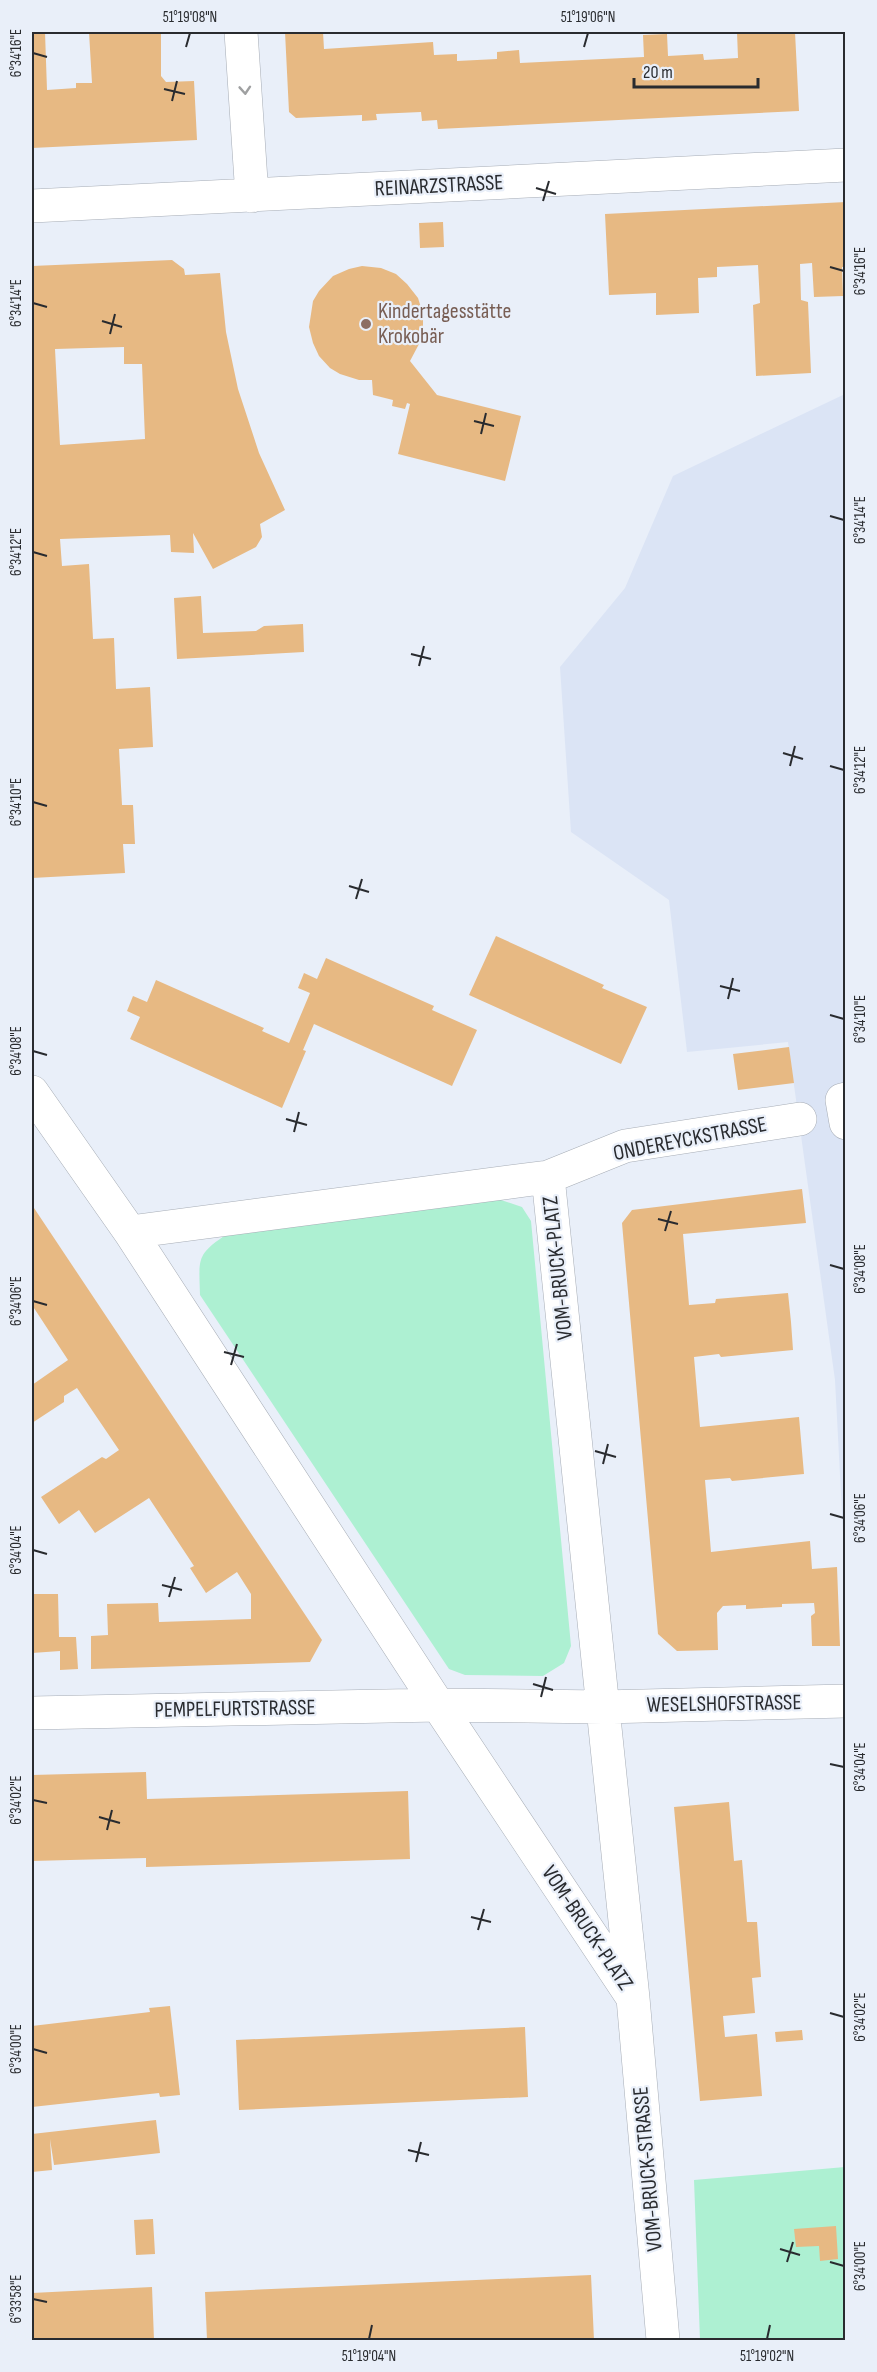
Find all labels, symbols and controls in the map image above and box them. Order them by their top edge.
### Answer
text: 51°19'08"N [163,8,217,27]
text: 51°19'06"N [561,8,615,27]
text: 6°34'16"E [7,29,26,77]
scale bar [634,51,758,89]
text: 20 m [643,62,673,83]
one-way arrow [238,85,251,94]
street label: REINARZSTRASSE [374,169,504,203]
text: 6°34'16"E [851,247,870,295]
text: 6°34'14"E [7,279,26,327]
place label: Kindertagesstätte Krokobär [378,298,511,350]
marker: Kindertagesstätte Krokobär [359,317,373,331]
text: 6°34'14"E [851,496,870,544]
text: 6°34'12"E [7,528,26,576]
text: 6°34'12"E [851,746,870,794]
text: 6°34'10"E [7,778,26,826]
text: 6°34'10"E [851,995,870,1043]
text: 6°34'08"E [7,1026,26,1076]
street label: ONDEREYCKSTRASSE [611,1111,769,1167]
street label: VOM-BRUCK-PLATZ [537,1195,579,1341]
text: 6°34'08"E [851,1244,870,1294]
text: 6°34'06"E [7,1276,26,1326]
text: 6°34'06"E [851,1493,870,1543]
text: 6°34'04"E [7,1525,26,1575]
street label: WESELSHOFSTRASSE [646,1689,802,1719]
street label: PEMPELFURTSTRASSE [154,1694,316,1724]
text: 6°34'04"E [851,1742,870,1792]
text: 6°34'02"E [7,1775,26,1825]
street label: VOM-BRUCK-PLATZ [535,1861,639,1995]
text: 6°34'02"E [851,1992,870,2042]
text: 6°34'00"E [7,2024,26,2074]
street label: VOM-BRUCK-STRASSE [627,2085,669,2253]
text: 6°34'00"E [851,2241,870,2291]
text: 6°33'58"E [7,2275,26,2323]
text: 51°19'04"N [342,2347,396,2366]
text: 51°19'02"N [740,2347,794,2366]

